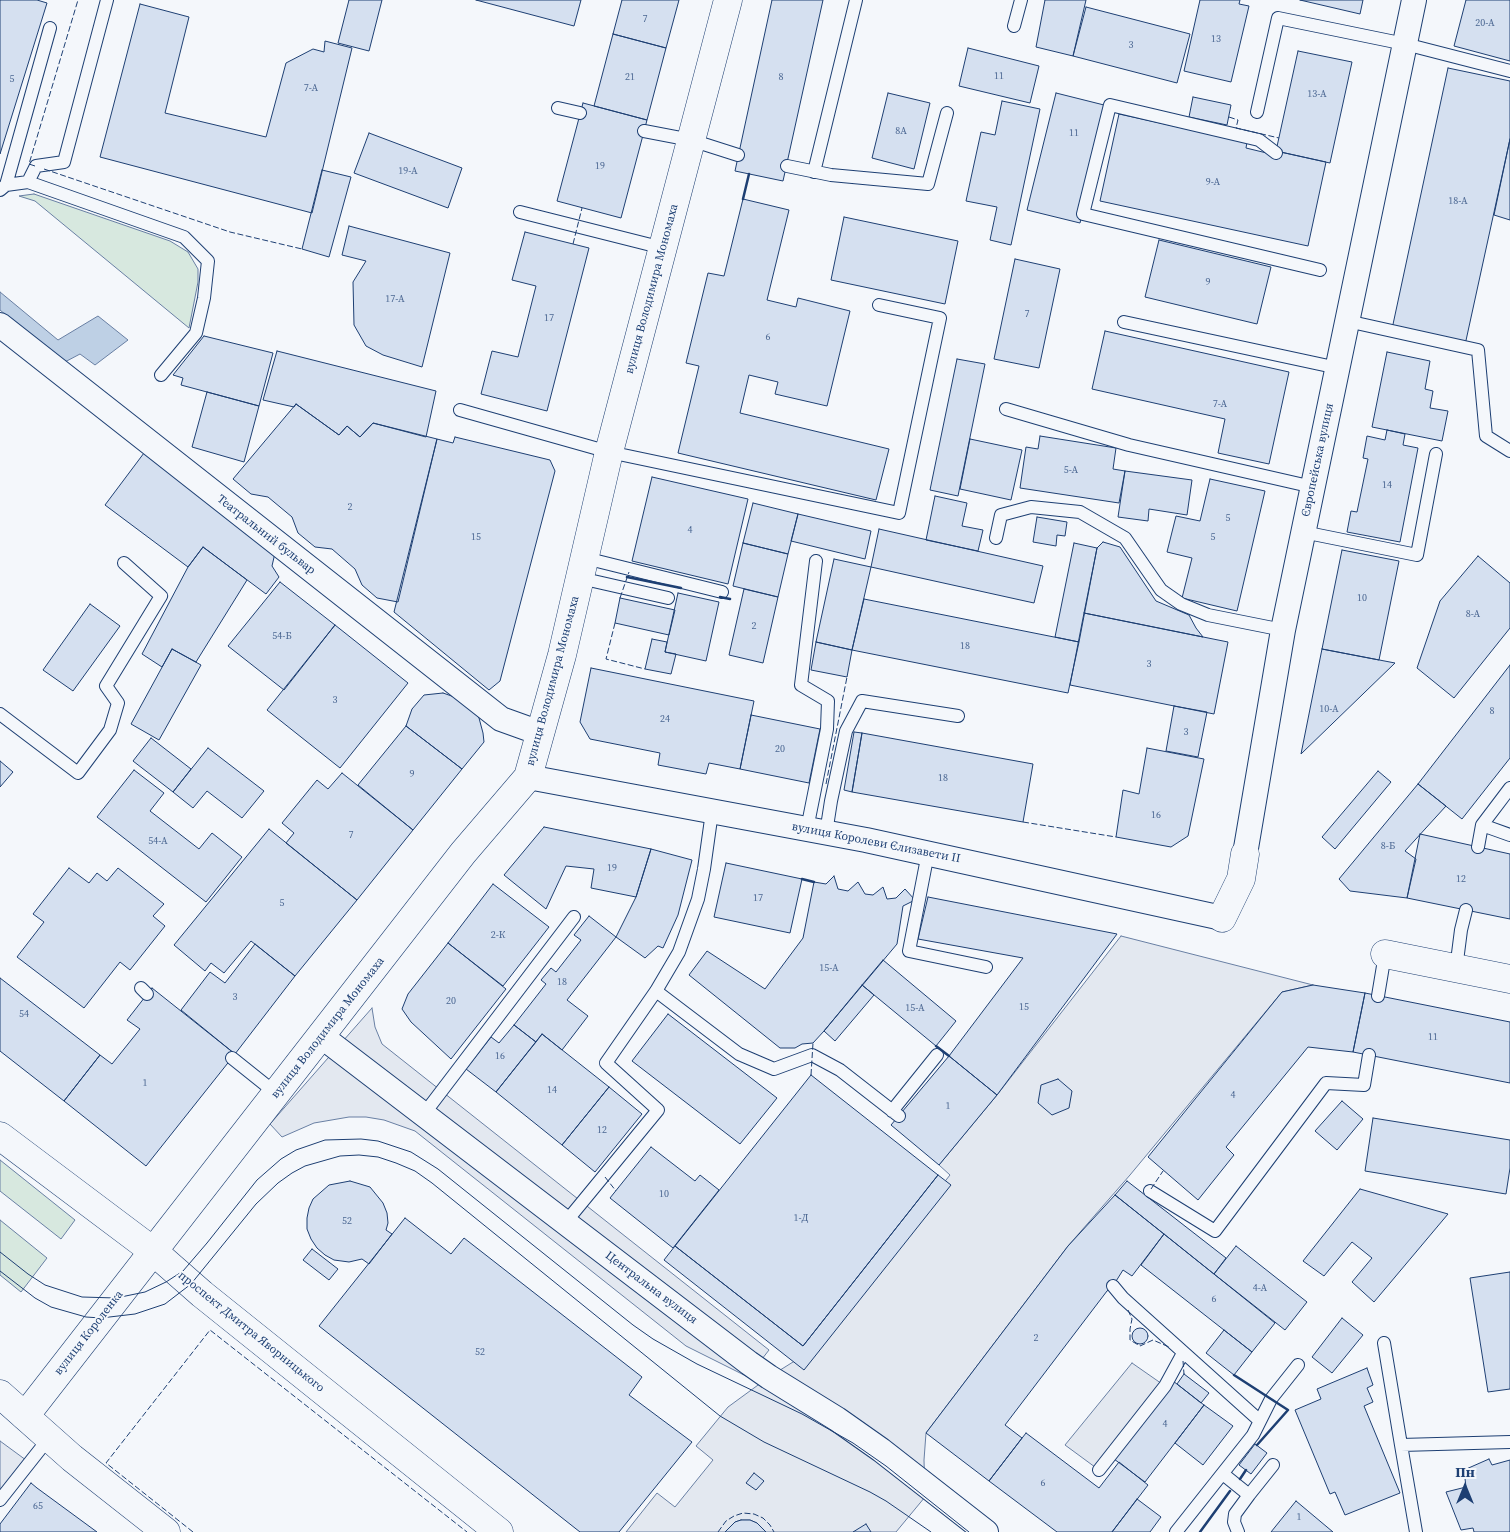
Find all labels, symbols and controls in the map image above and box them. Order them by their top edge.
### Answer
house number: 7 [643,13,647,25]
house number: 20-А [1475,17,1495,29]
house number: 13 [1211,33,1221,45]
house number: 3 [1129,39,1133,51]
house number: 11 [994,70,1004,82]
house number: 21 [625,71,635,83]
house number: 8 [779,71,783,83]
house number: 5 [10,73,14,85]
house number: 7-А [304,82,318,94]
house number: 13-А [1307,88,1327,100]
house number: 8А [895,125,907,137]
house number: 11 [1069,127,1079,139]
house number: 19 [595,160,605,172]
house number: 19-А [398,165,418,177]
house number: 9-А [1206,176,1220,188]
house number: 18-А [1448,195,1468,207]
street label: вулиця Володимира Мономаха [622,202,682,376]
house number: 9 [1206,276,1210,288]
house number: 17-А [385,293,405,305]
house number: 7 [1025,308,1029,320]
house number: 17 [544,312,554,324]
house number: 6 [766,331,770,343]
house number: 7-А [1213,398,1227,410]
street label: Європейська вулиця [1299,402,1337,518]
house number: 5-А [1064,464,1078,476]
house number: 14 [1382,479,1392,491]
street label: Театральний бульвар [214,492,318,578]
house number: 2 [348,501,352,513]
house number: 5 [1226,512,1230,524]
house number: 4 [688,524,692,536]
house number: 15 [471,531,481,543]
house number: 5 [1211,531,1215,543]
house number: 10 [1357,592,1367,604]
street label: вулиця Володимира Мономаха [523,594,583,768]
house number: 8-А [1466,608,1480,620]
house number: 2 [752,620,756,632]
house number: 54-Б [272,630,292,642]
house number: 18 [960,640,970,652]
house number: 3 [1147,658,1151,670]
house number: 3 [333,694,337,706]
house number: 10-А [1319,703,1339,715]
house number: 8 [1490,705,1494,717]
house number: 24 [660,713,670,725]
house number: 3 [1184,726,1188,738]
house number: 20 [775,743,785,755]
house number: 9 [410,768,414,780]
house number: 18 [938,772,948,784]
house number: 16 [1151,809,1161,821]
street label: вулиця Королеви Єлизавети ІІ [791,820,961,866]
house number: 7 [349,829,353,841]
house number: 54-А [148,835,168,847]
house number: 8-Б [1381,840,1395,852]
house number: 19 [607,862,617,874]
house number: 12 [1456,873,1466,885]
house number: 17 [753,892,763,904]
house number: 5 [280,897,284,909]
house number: 2-К [491,929,505,941]
street label: вулиця Володимира Мономаха [268,954,388,1102]
house number: 15-А [819,962,839,974]
house number: 18 [557,976,567,988]
house number: 3 [233,991,237,1003]
house number: 20 [446,995,456,1007]
house number: 15 [1019,1001,1029,1013]
house number: 15-А [905,1002,925,1014]
house number: 54 [19,1008,29,1020]
house number: 11 [1428,1031,1438,1043]
house number: 16 [495,1050,505,1062]
house number: 1 [143,1077,147,1089]
house number: 14 [547,1084,557,1096]
house number: 4 [1231,1089,1235,1101]
house number: 1 [946,1100,950,1112]
house number: 12 [597,1124,607,1136]
house number: 10 [659,1188,669,1200]
house number: 1-Д [793,1212,809,1224]
house number: 52 [342,1215,352,1227]
street label: Центральна вулиця [602,1249,700,1327]
street label: проспект Дмитра Яворницького [175,1268,327,1396]
house number: 4-А [1253,1282,1267,1294]
street label: вулиця Короленка [51,1288,127,1378]
house number: 6 [1212,1293,1216,1305]
house number: 2 [1034,1332,1038,1344]
house number: 52 [475,1346,485,1358]
house number: 4 [1163,1418,1167,1430]
north arrow [1440,1462,1490,1512]
text: Пн [1455,1462,1475,1482]
house number: 6 [1041,1477,1045,1489]
house number: 65 [33,1500,43,1512]
house number: 1 [1297,1511,1301,1523]

